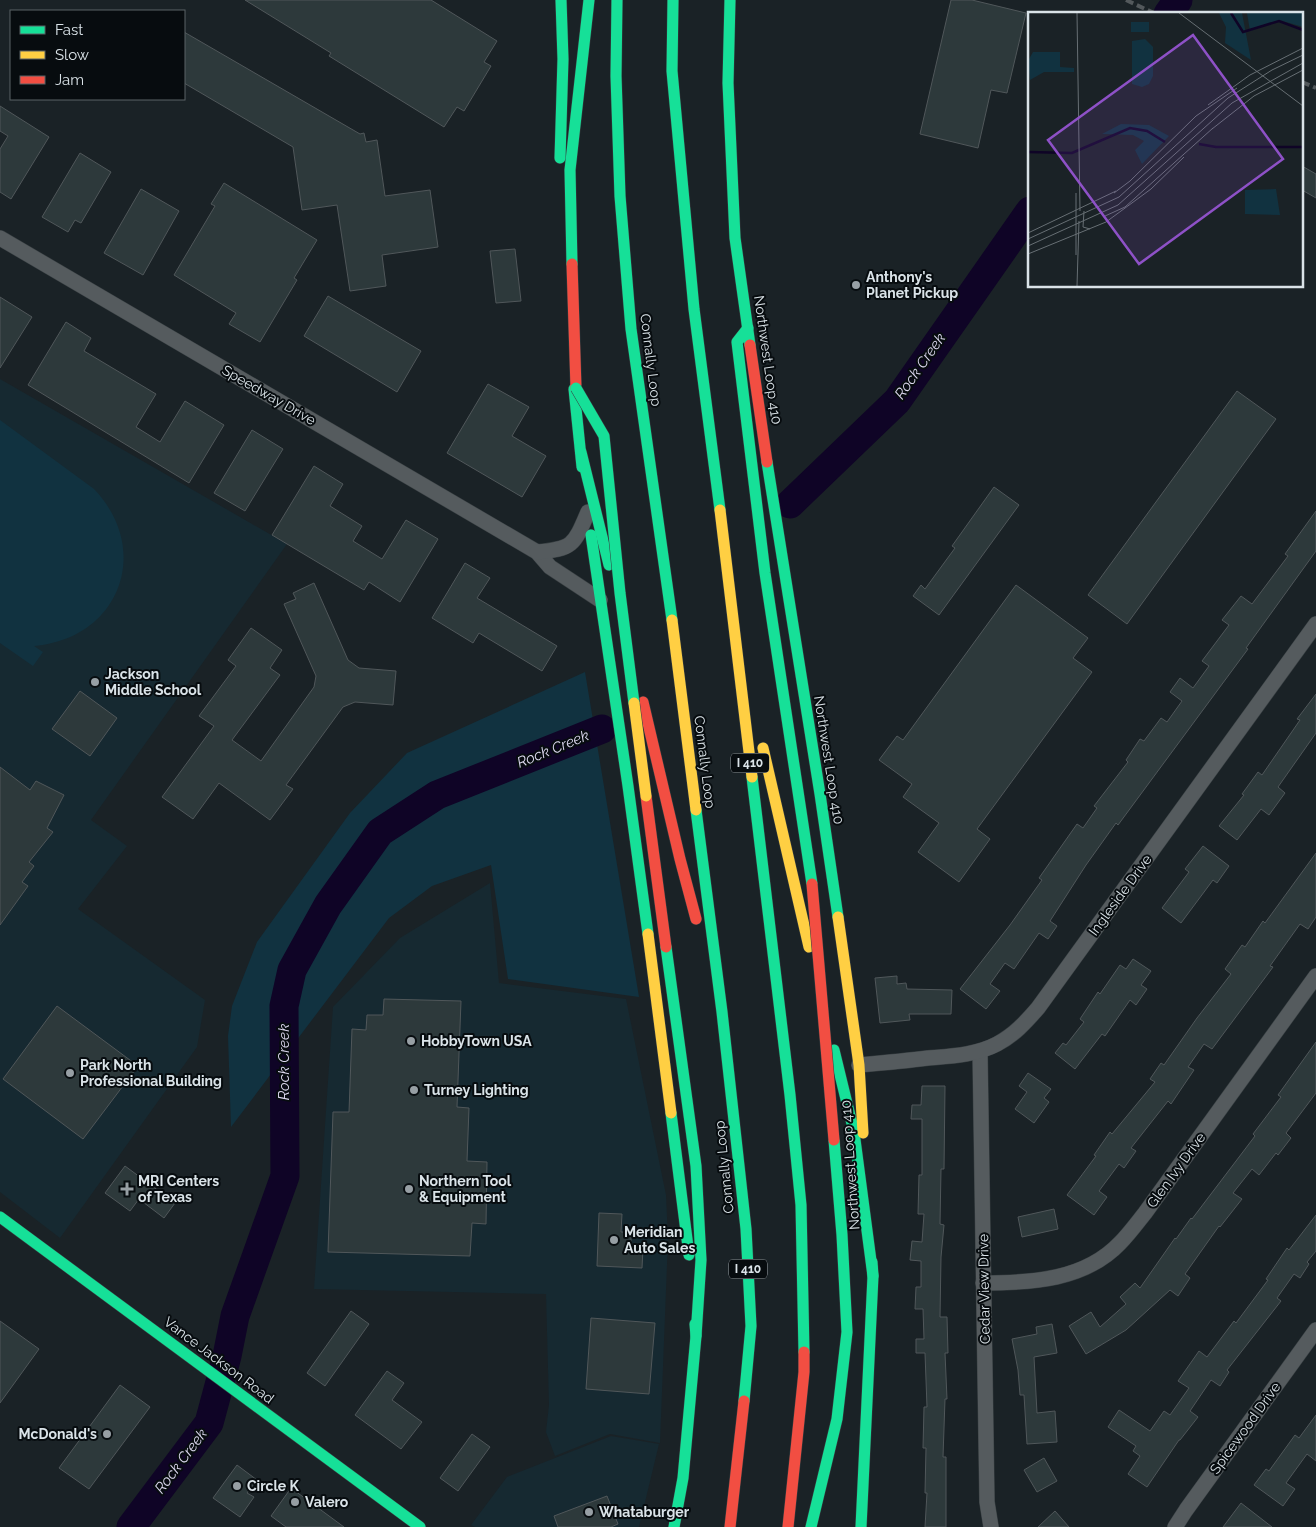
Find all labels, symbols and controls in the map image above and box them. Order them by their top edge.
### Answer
legend [10,10,185,100]
inset map [1028,12,1304,288]
text: Fast [55,21,83,39]
text: Slow [55,46,89,64]
text: Jam [55,71,84,89]
place label: Anthony's Planet Pickup [866,269,958,301]
marker: Anthony's Planet Pickup [850,279,862,291]
street label: Northwest Loop 410 [751,294,785,426]
street label: Connally Loop [637,313,665,408]
water label: Rock Creek [891,330,949,402]
street label: Speedway Drive [219,362,319,428]
place label: Jackson Middle School [105,666,202,698]
marker: Jackson Middle School [89,676,101,688]
street label: Northwest Loop 410 [811,695,847,825]
street label: Connally Loop [691,715,719,810]
water label: Rock Creek [514,726,592,772]
road number: I 410 [731,754,769,772]
street label: Ingleside Drive [1085,851,1155,939]
water label: Rock Creek [275,1024,293,1100]
place label: HobbyTown USA [421,1033,532,1049]
marker: HobbyTown USA [405,1035,417,1047]
place label: Park North Professional Building [80,1057,222,1089]
marker: Park North Professional Building [64,1067,76,1079]
place label: Turney Lighting [424,1082,529,1098]
marker: Turney Lighting [408,1084,420,1096]
street label: Northwest Loop 410 [837,1100,863,1230]
street label: Connally Loop [711,1119,737,1214]
street label: Glen Ivy Drive [1143,1129,1209,1211]
place label: MRI Centers of Texas [138,1173,219,1205]
place label: Northern Tool & Equipment [419,1173,512,1205]
marker: MRI Centers of Texas [120,1182,134,1196]
marker: Northern Tool & Equipment [403,1183,415,1195]
place label: Meridian Auto Sales [624,1224,695,1256]
marker: Meridian Auto Sales [608,1234,620,1246]
street label: Cedar View Drive [975,1234,993,1344]
road number: I 410 [729,1260,767,1278]
street label: Vance Jackson Road [161,1313,277,1407]
street label: Spicewood Drive [1206,1379,1284,1477]
water label: Rock Creek [151,1425,211,1497]
place label: McDonald's [19,1426,97,1442]
marker: McDonald's [101,1428,113,1440]
place label: Circle K [247,1478,300,1494]
marker: Circle K [231,1480,243,1492]
place label: Valero [305,1494,349,1510]
marker: Valero [289,1496,301,1508]
place label: Whataburger [599,1504,690,1520]
marker: Whataburger [583,1506,595,1518]

